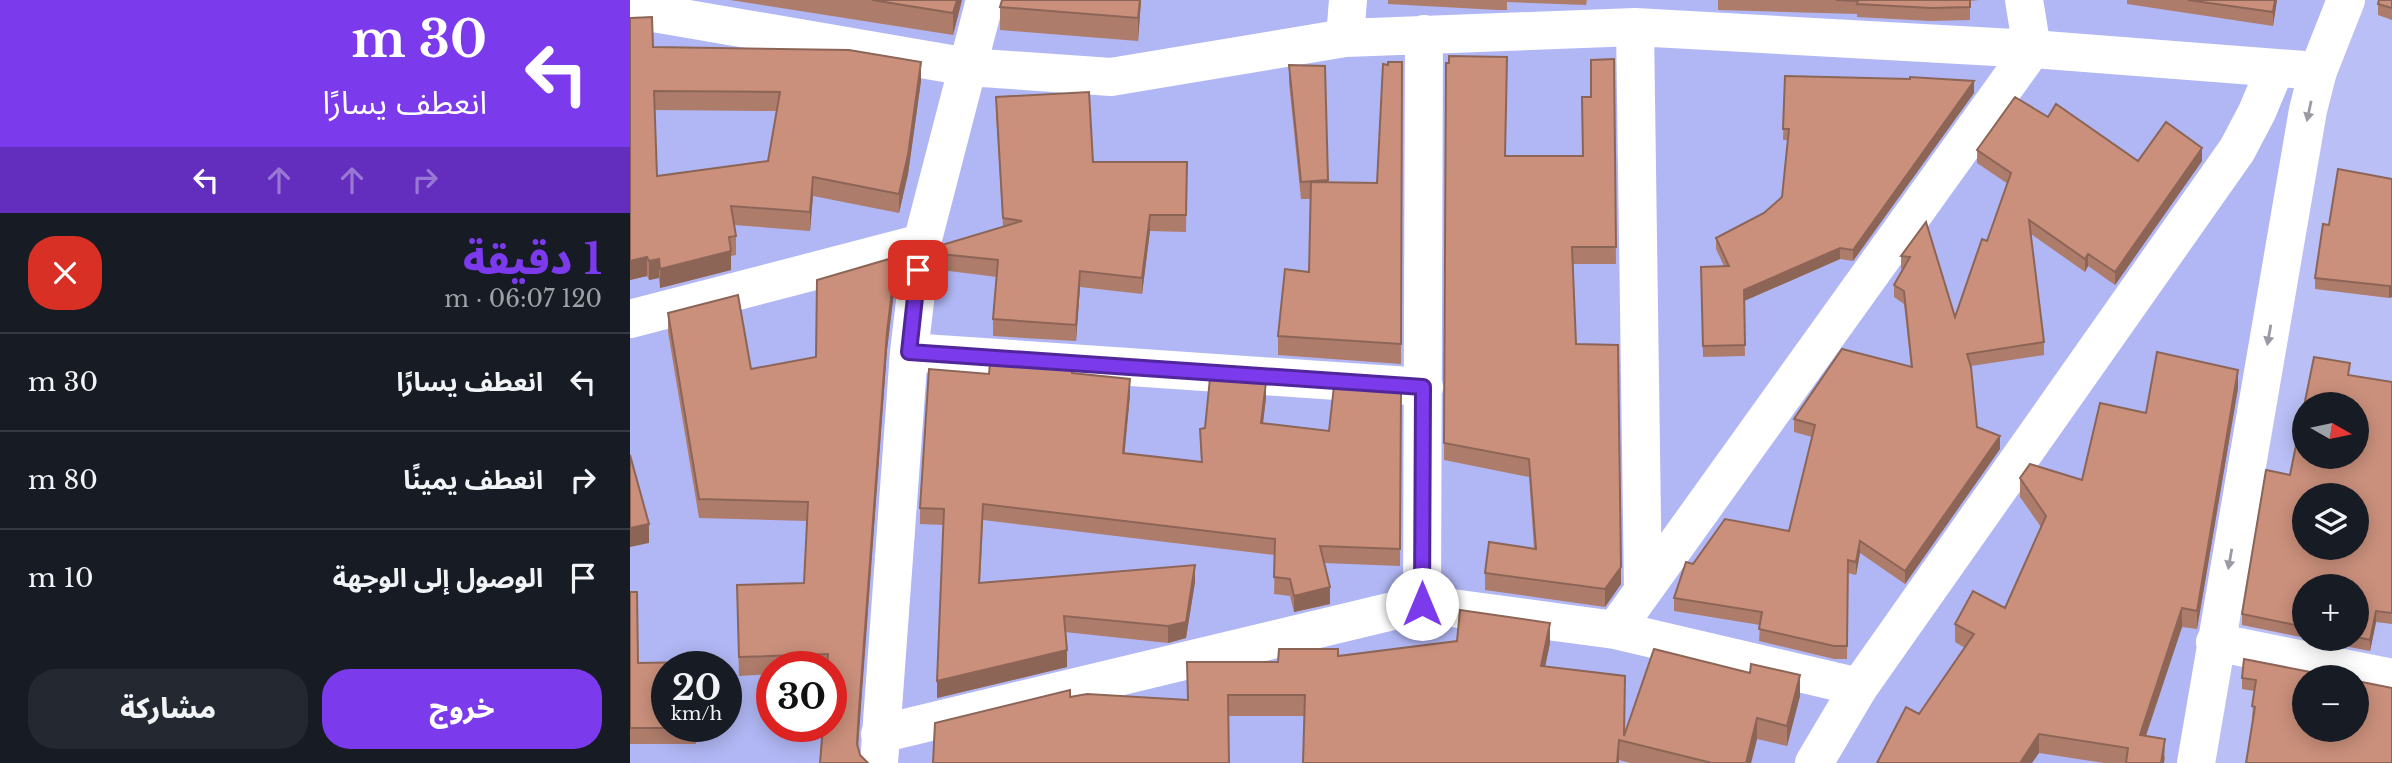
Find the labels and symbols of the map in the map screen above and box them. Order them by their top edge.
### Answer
one-way arrow [2303,100,2314,122]
pin [888,240,948,300]
one-way arrow [2263,324,2274,346]
north arrow [2292,392,2370,469]
one-way arrow [2224,548,2235,570]
position arrow [1385,567,1459,641]
speed limit sign: 30 [756,651,847,742]

